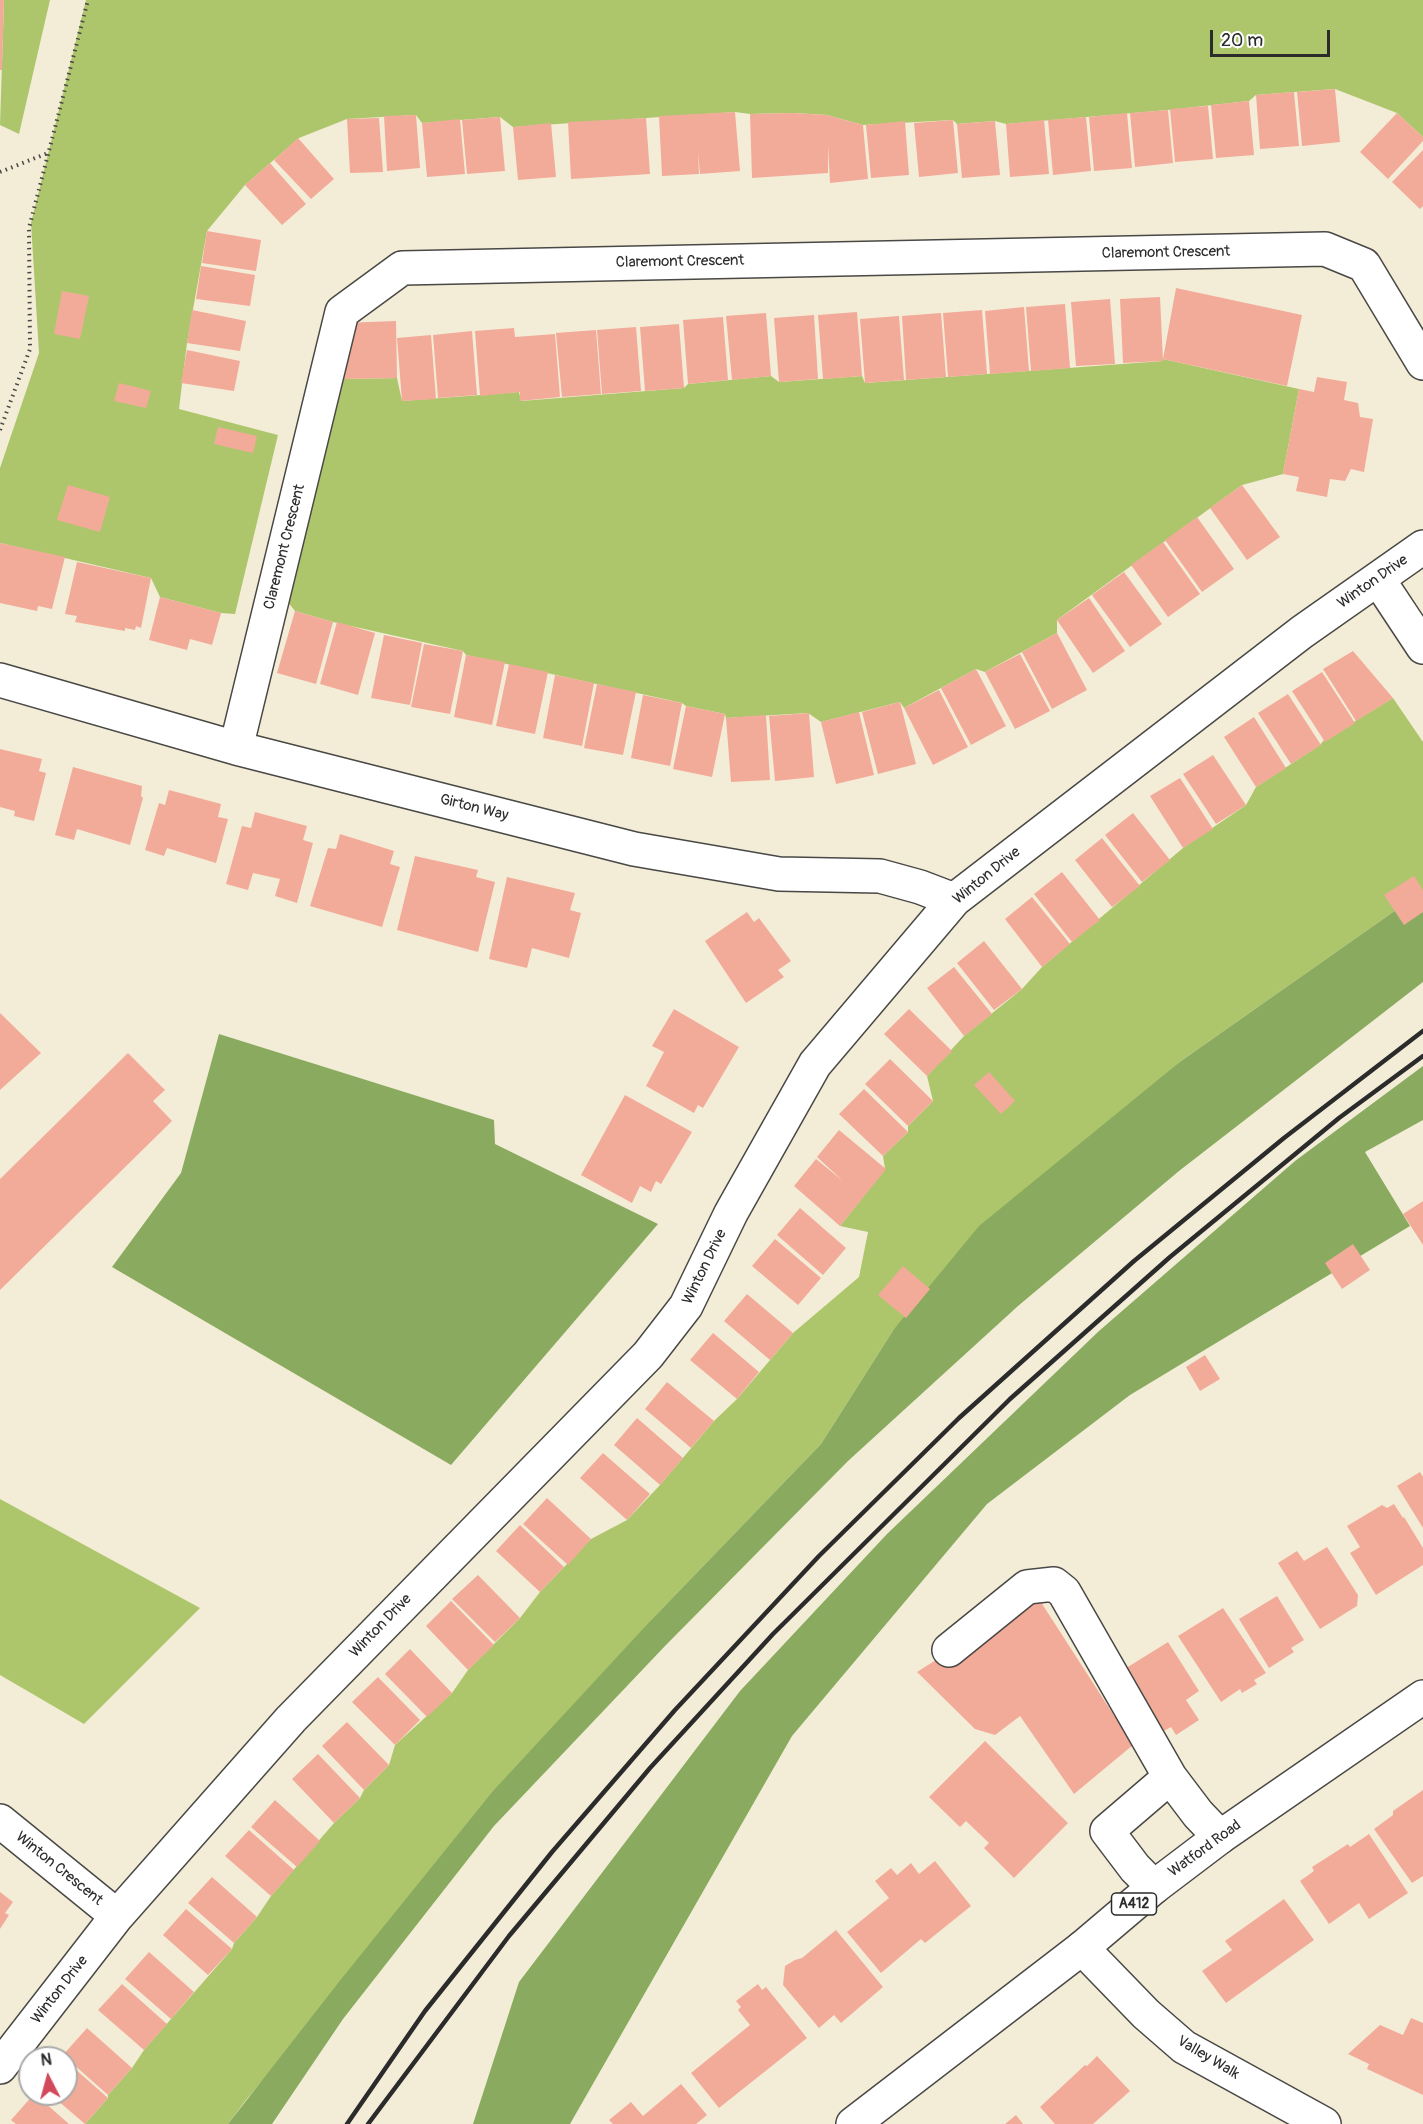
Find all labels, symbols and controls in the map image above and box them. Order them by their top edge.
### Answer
scale bar [1213,18,1333,56]
text: 20 m [1221,29,1263,52]
street label: Claremont Crescent [1102,243,1230,263]
street label: Claremont Crescent [616,252,744,272]
street label: Claremont Crescent [261,482,309,612]
street label: Winton Drive [1335,551,1411,613]
street label: Girton Way [438,791,510,825]
street label: Winton Drive [950,843,1024,909]
street label: Winton Drive [679,1226,731,1308]
street label: Winton Drive [346,1590,416,1662]
street label: Watford Road [1165,1817,1245,1881]
street label: Winton Crescent [12,1828,106,1910]
road number: A412 [1112,1893,1156,1915]
street label: Winton Drive [28,1952,92,2028]
street label: Valley Walk [1173,2032,1243,2084]
north arrow [18,2046,78,2106]
text: N [40,2050,53,2071]

